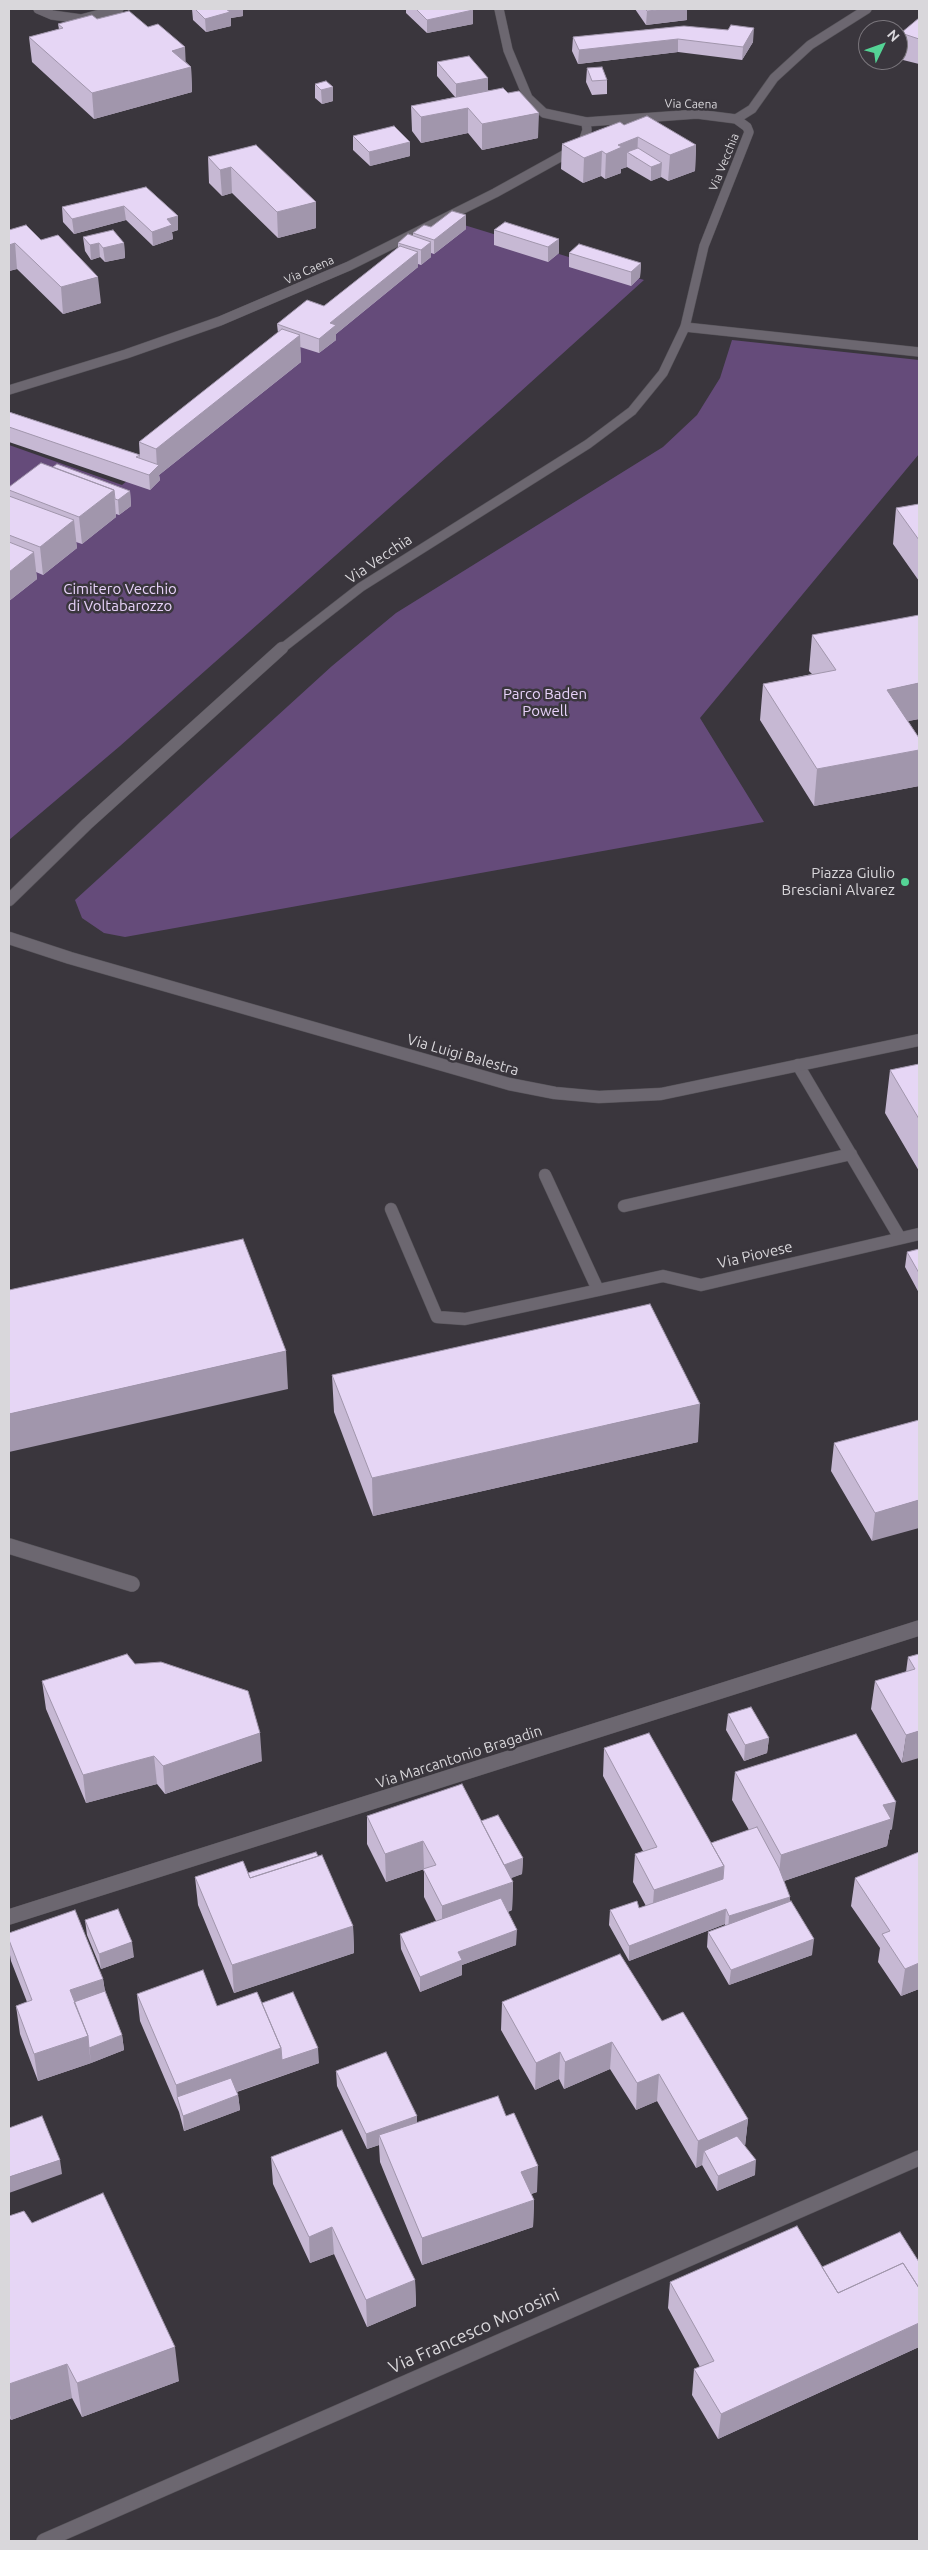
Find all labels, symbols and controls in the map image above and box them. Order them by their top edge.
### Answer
north arrow [858,20,908,70]
text: N [884,26,903,45]
street label: Via Caena [664,96,718,112]
street label: Via Vecchia [706,131,742,193]
street label: Via Caena [282,253,336,287]
street label: Via Vecchia [343,530,415,588]
park label: Cimitero Vecchio di Voltabarozzo [63,580,177,615]
park label: Parco Baden Powell [503,685,587,720]
place label: Piazza Giulio Bresciani Alvarez [782,864,895,899]
marker: Piazza Giulio Bresciani Alvarez [899,876,911,888]
street label: Via Luigi Balestra [405,1030,521,1080]
street label: Via Piovese [716,1238,794,1272]
street label: Via Marcantonio Bragadin [374,1722,544,1792]
street label: Via Francesco Morosini [385,2284,563,2378]

